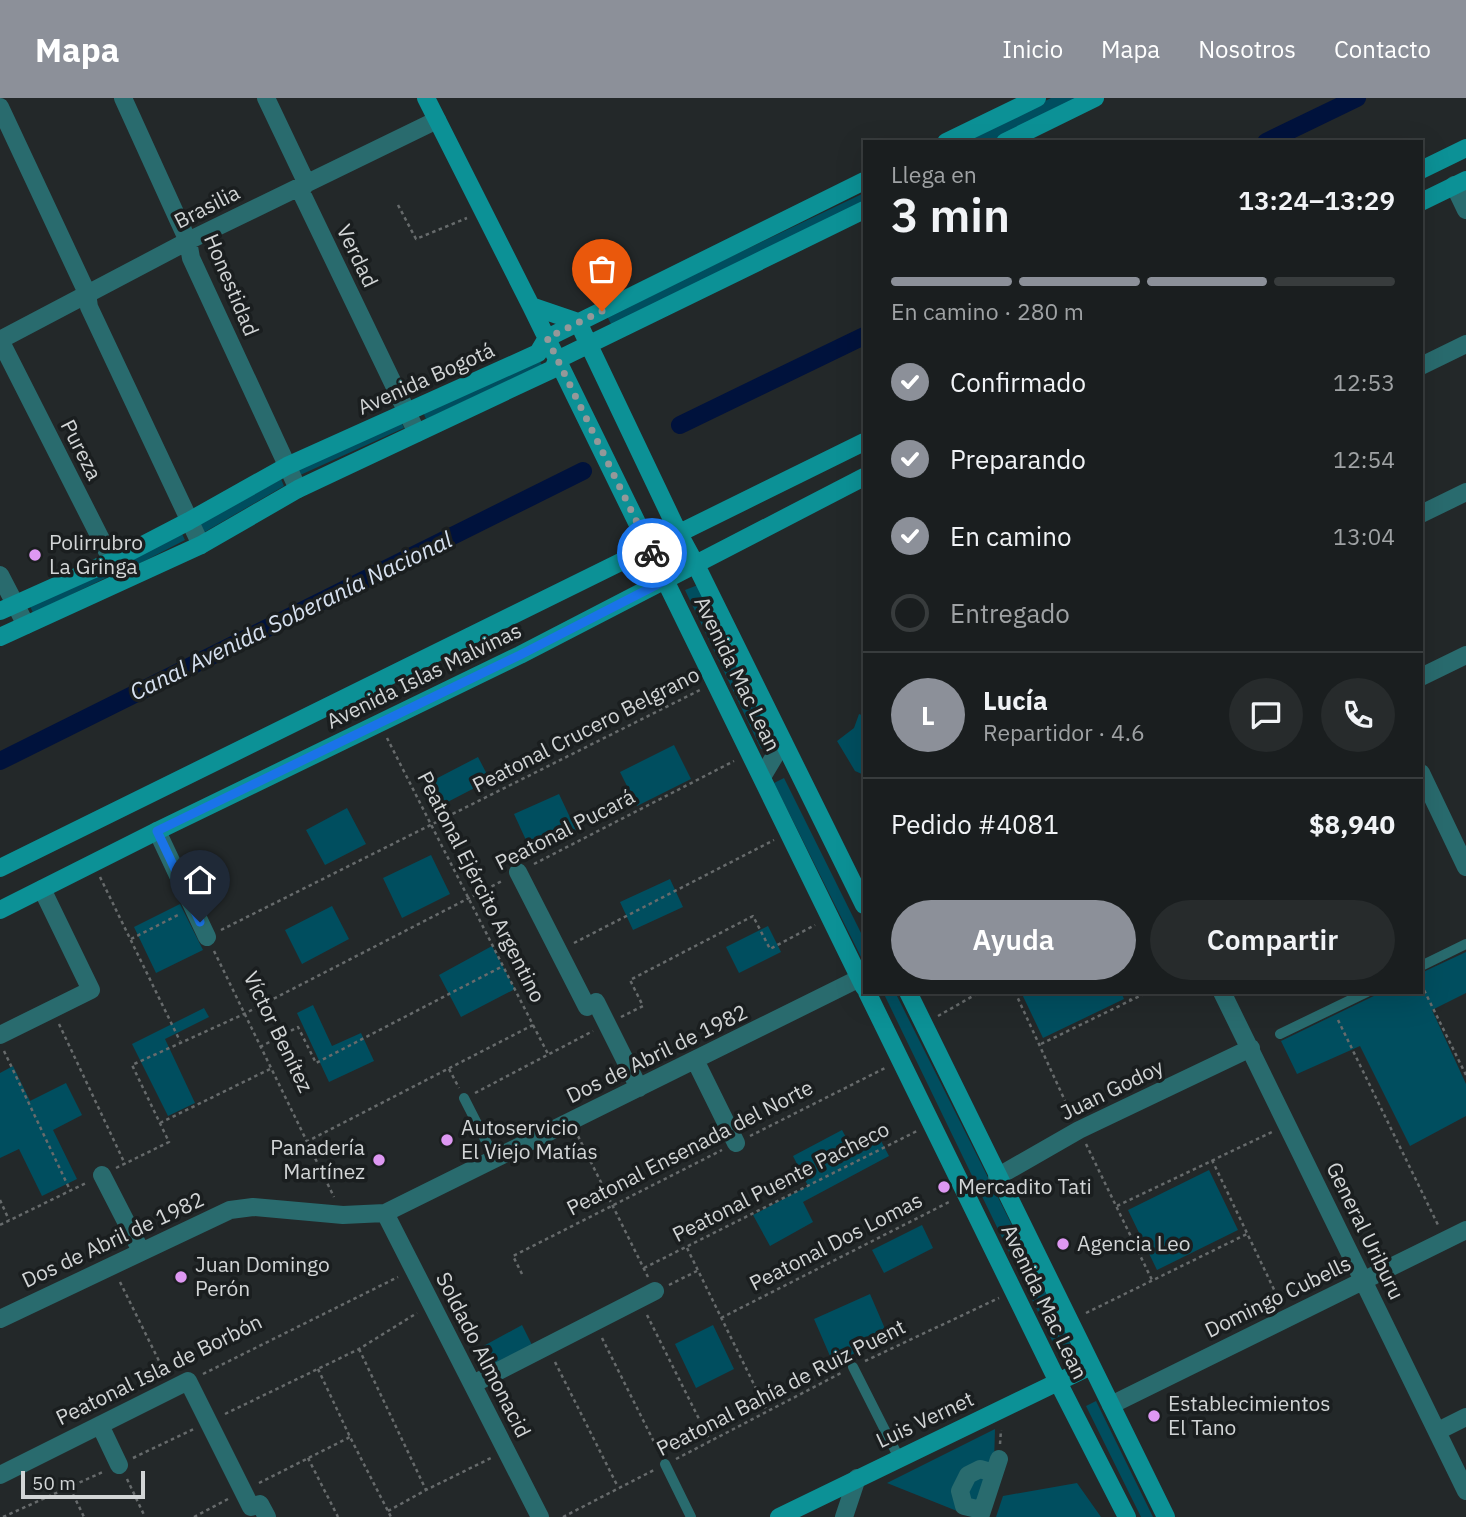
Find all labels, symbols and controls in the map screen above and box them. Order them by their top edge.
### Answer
text: Mapa [35,28,120,71]
text: Inicio [1002,33,1063,65]
text: Mapa [1101,33,1160,65]
text: Nosotros [1198,33,1296,65]
text: Contacto [1334,33,1431,65]
text: Llega en [891,159,977,189]
street label: Brasilia [169,178,244,235]
text: 13:24–13:29 [1238,183,1395,217]
text: 3 min [891,185,1010,245]
street label: Verdad [331,219,385,292]
street label: Honestidad [198,229,266,340]
pin [572,239,632,311]
icon: bag [583,250,621,288]
text: En camino · 280 m [891,296,1084,326]
street label: Avenida Bogotá [353,335,498,421]
icon: check [891,363,929,401]
text: Confirmado [950,365,1086,399]
text: 12:53 [1333,367,1395,397]
street label: Pureza [55,414,109,485]
icon: check [891,440,929,478]
text: Preparando [950,442,1086,476]
text: 12:54 [1333,444,1395,474]
icon: check [891,517,929,555]
courier [617,518,687,588]
text: En camino [950,519,1072,553]
text: 13:04 [1333,521,1395,551]
water label: Canal Avenida Soberanía Nacional [125,523,457,706]
place label: Polirrubro La Gringa [49,528,143,580]
icon: bike [633,534,671,572]
marker: Polirrubro La Gringa [27,547,43,563]
street label: Avenida Mac Lean [688,591,788,756]
text: Entregado [950,596,1070,630]
street label: Avenida Islas Malvinas [321,616,526,735]
street label: Peatonal Crucero Belgrano [467,660,704,799]
button: chat [1229,678,1303,752]
button: phone [1321,678,1395,752]
text: Lucía [983,683,1048,717]
text: L [921,698,935,732]
text: Repartidor · 4.6 [983,717,1145,747]
street label: Peatonal Ejército Argentino [411,766,552,1007]
street label: Peatonal Pucará [490,782,639,876]
text: Pedido #4081 [891,807,1059,841]
text: $8,940 [1309,807,1395,841]
pin [170,850,230,922]
icon: home [181,861,219,899]
button: Ayuda [891,900,1136,980]
button: Compartir [1150,900,1395,980]
street label: Víctor Benítez [238,966,320,1097]
street label: Dos de Abril de 1982 [561,997,752,1109]
street label: Juan Godoy [1055,1052,1168,1126]
street label: Peatonal Ensenada del Norte [562,1073,817,1222]
place label: Autoservicio El Viejo Matías [461,1113,598,1165]
street label: Peatonal Puente Pacheco [667,1114,894,1248]
marker: Autoservicio El Viejo Matías [439,1132,455,1148]
place label: Panadería Martínez [270,1133,365,1185]
marker: Panadería Martínez [371,1152,387,1168]
street label: General Uriburu [1320,1157,1411,1304]
place label: Mercadito Tati [958,1172,1092,1200]
marker: Mercadito Tati [936,1179,952,1195]
street label: Dos de Abril de 1982 [17,1185,208,1294]
street label: Peatonal Dos Lomas [744,1185,927,1297]
street label: Avenida Mac Lean [995,1219,1095,1384]
place label: Agencia Leo [1077,1229,1190,1257]
marker: Agencia Leo [1055,1236,1071,1252]
street label: Domingo Cubells [1200,1249,1355,1344]
place label: Juan Domingo Perón [195,1250,330,1302]
street label: Soldado Almonacid [430,1267,538,1442]
marker: Juan Domingo Perón [173,1269,189,1285]
street label: Peatonal Isla de Borbón [51,1307,266,1431]
street label: Peatonal Bahía de Ruiz Puent [651,1312,910,1462]
street label: Luis Vernet [871,1384,978,1454]
place label: Establecimientos El Tano [1168,1389,1330,1441]
marker: Establecimientos El Tano [1146,1408,1162,1424]
scale bar [21,1468,145,1500]
text: 50 m [32,1471,76,1495]

